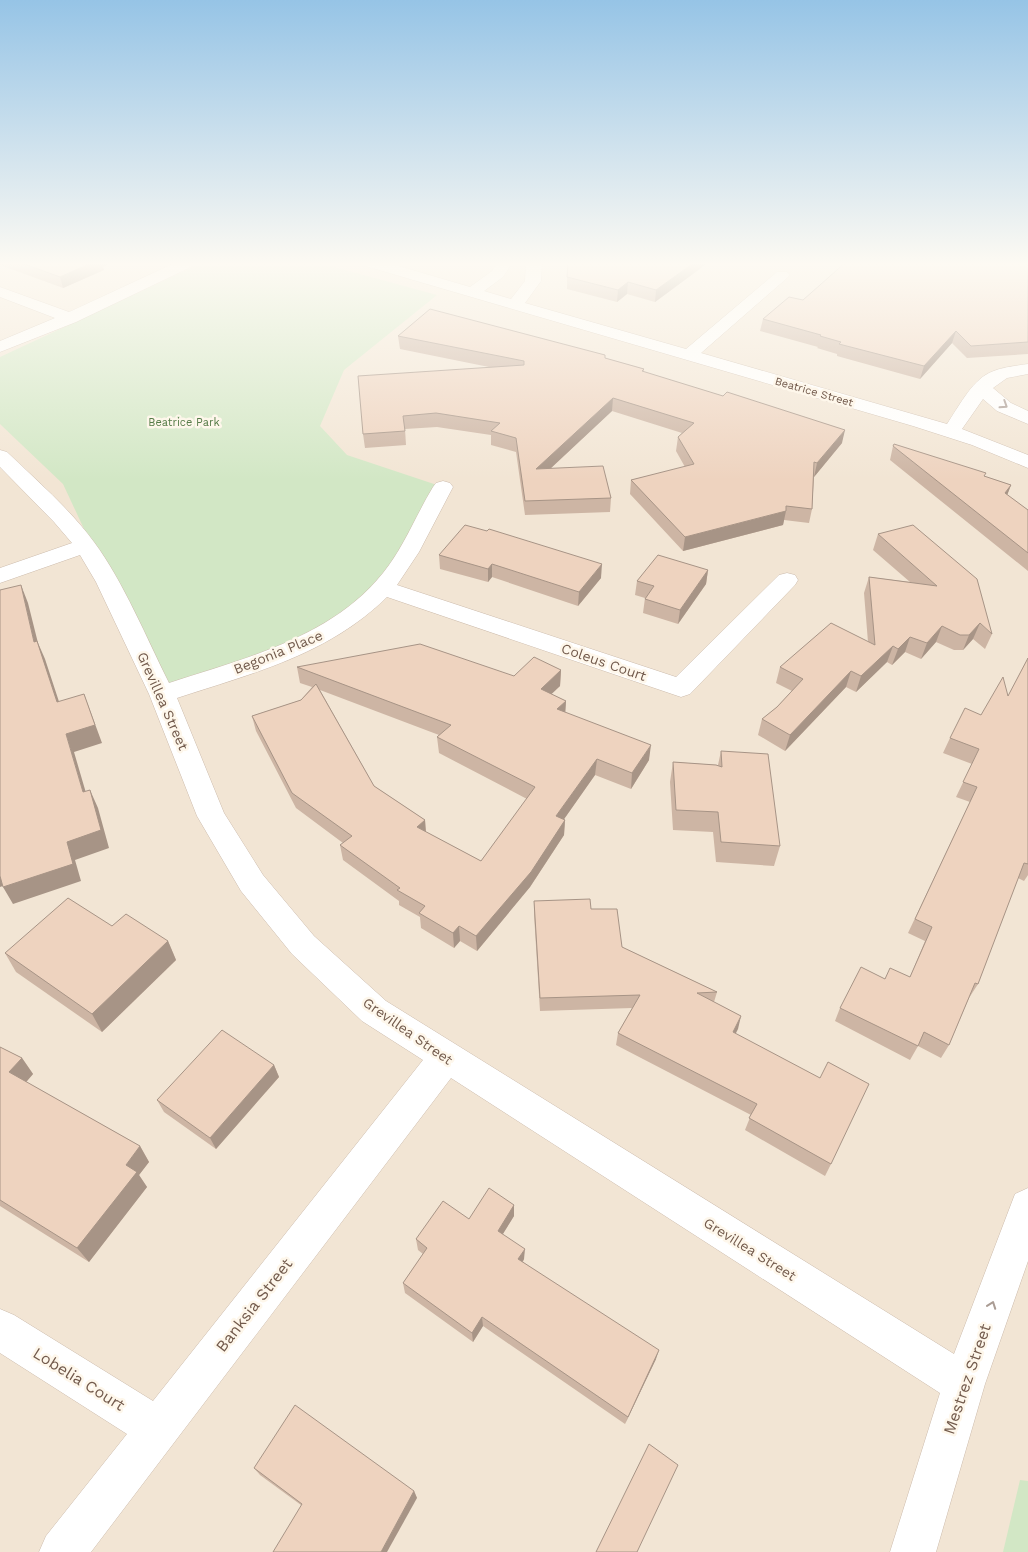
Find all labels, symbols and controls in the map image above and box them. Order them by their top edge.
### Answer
street label: Beatrice Street [773,375,855,410]
one-way arrow [999,399,1008,409]
park label: Beatrice Park [148,416,220,429]
street label: Begonia Place [231,627,325,677]
street label: Coleus Court [559,640,649,684]
street label: Grevillea Street [134,649,192,753]
street label: Grevillea Street [360,994,456,1068]
street label: Grevillea Street [701,1214,799,1284]
street label: Banksia Street [212,1254,297,1355]
one-way arrow [986,1301,996,1310]
street label: Mestrez Street [939,1321,995,1437]
street label: Lobelia Court [30,1343,129,1415]

